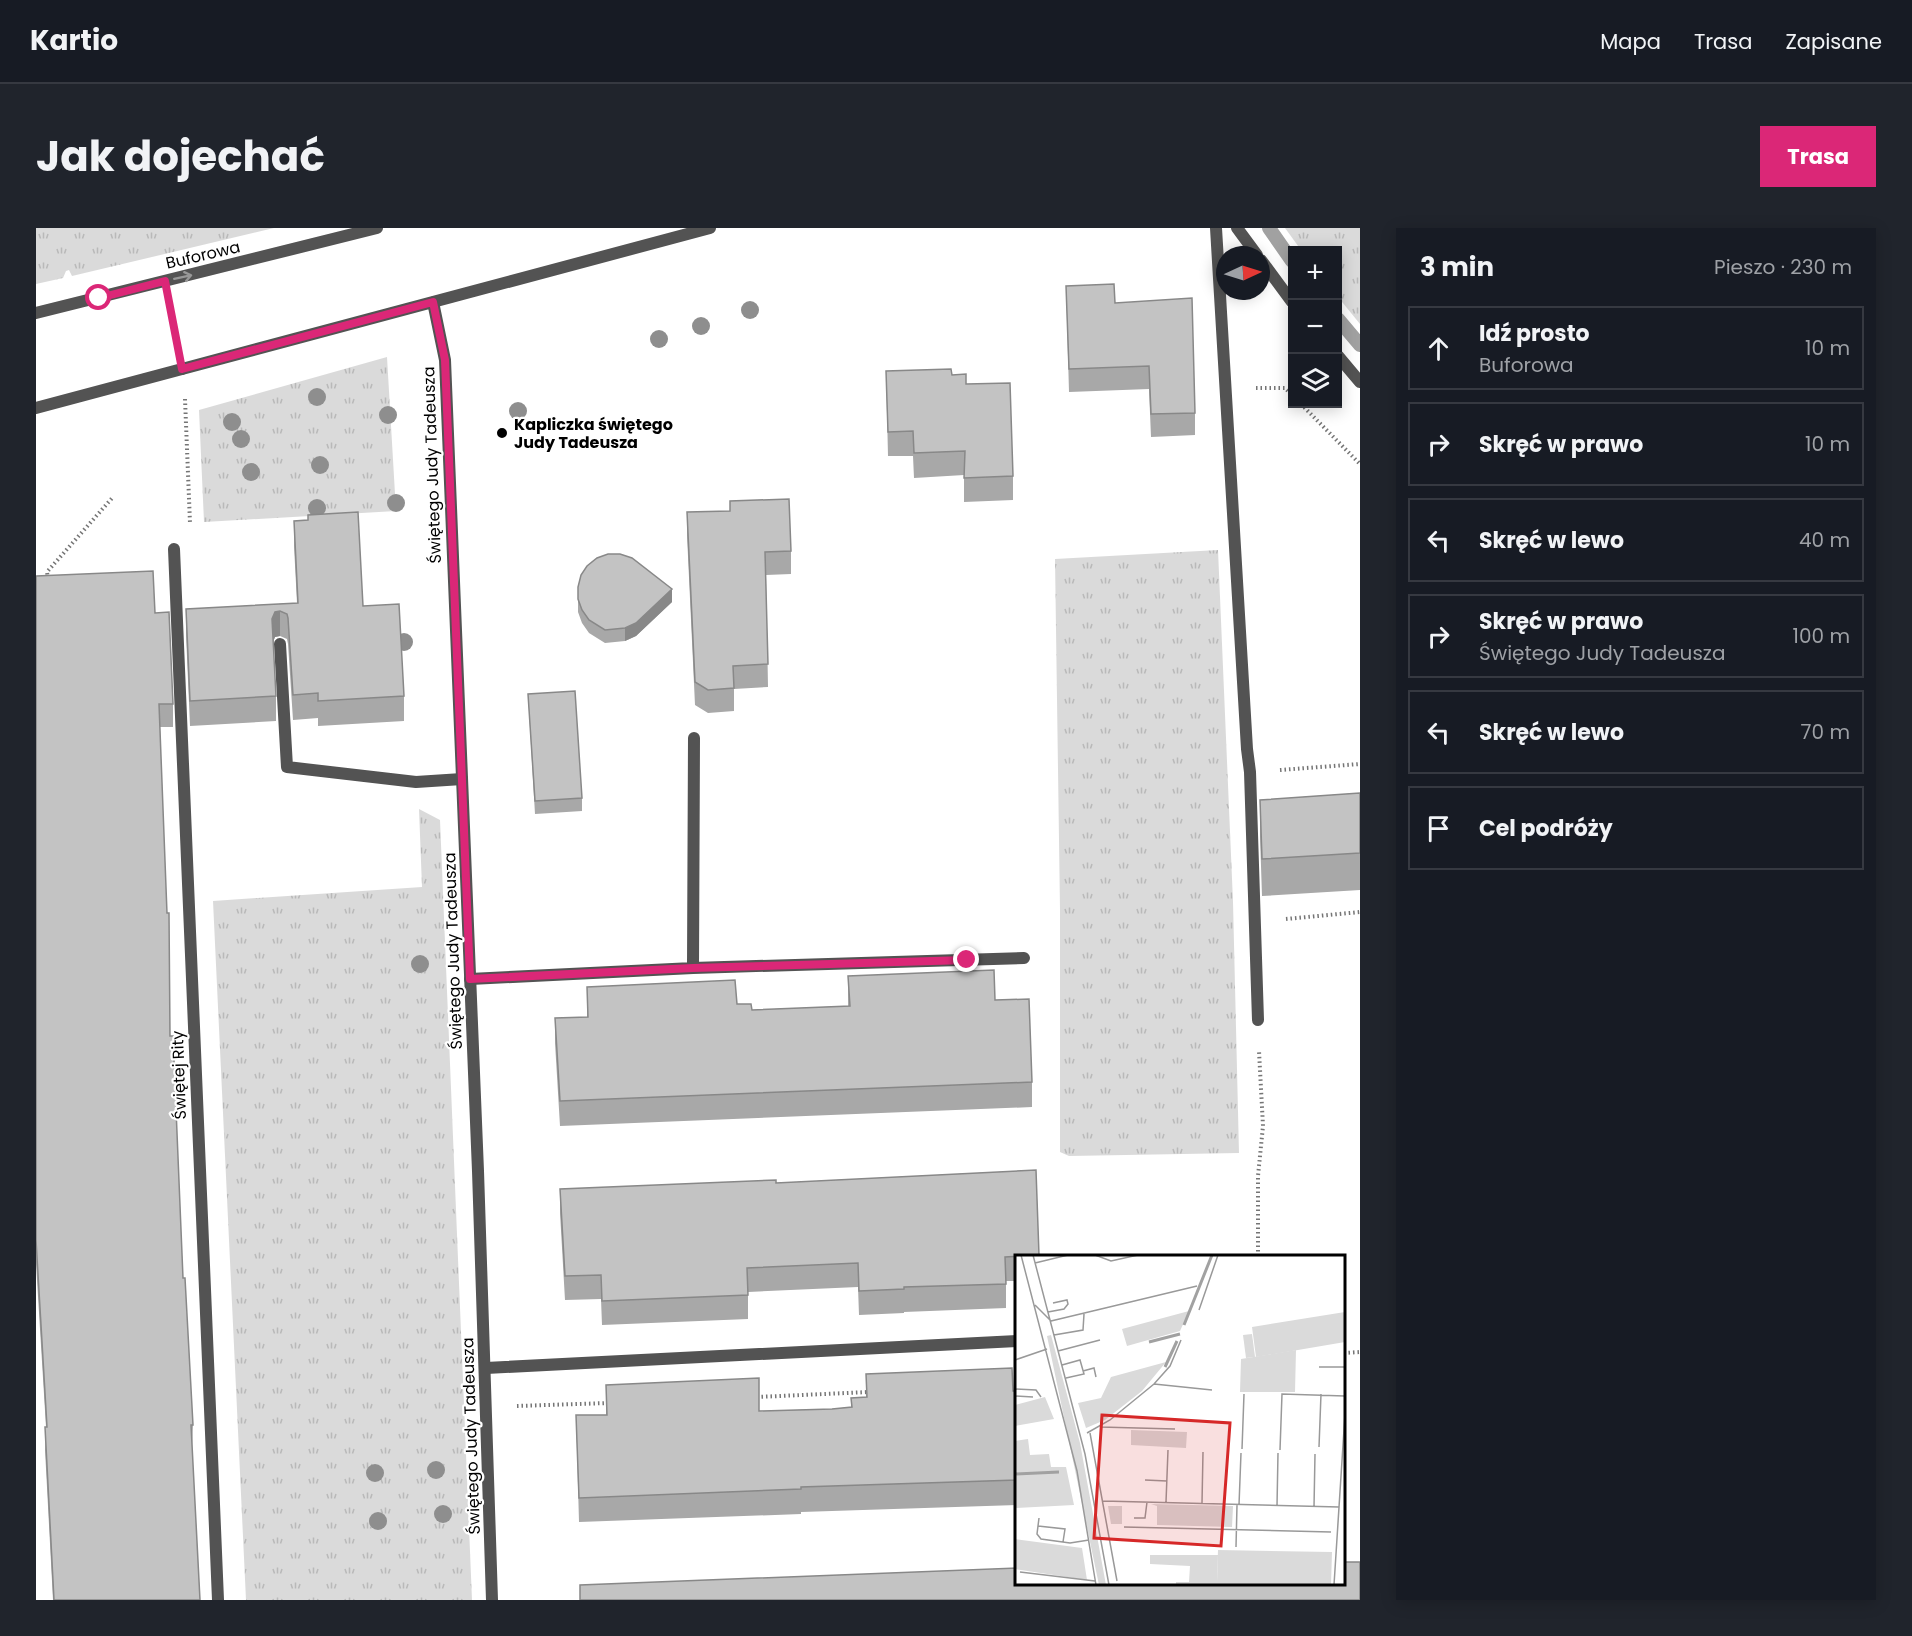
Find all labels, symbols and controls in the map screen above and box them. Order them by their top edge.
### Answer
text: Kartio [30,21,118,60]
text: Mapa [1600,27,1661,56]
text: Trasa [1694,27,1752,56]
text: Zapisane [1785,27,1882,56]
button: Trasa [1760,126,1876,187]
text: Jak dojechać [36,127,325,186]
street label: Buforowa [164,235,242,275]
north arrow [1216,246,1270,300]
map controls [1288,246,1342,408]
button: + [1288,246,1342,300]
text: 3 min [1420,249,1494,285]
text: Pieszo · 230 m [1714,253,1852,281]
one-way arrow [172,271,192,282]
route start [85,284,111,310]
button: − [1288,300,1342,354]
text: Idź prosto [1479,318,1590,349]
icon: ahead [1422,332,1455,365]
text: 10 m [1805,334,1850,362]
text: Buforowa [1479,351,1574,379]
button: layers [1288,354,1342,408]
street label: Świętego Judy Tadeusza [417,366,447,564]
place label: Kapliczka świętego Judy Tadeusza [514,413,673,454]
marker: Kapliczka świętego Judy Tadeusza [495,426,509,440]
icon: right [1422,428,1455,461]
text: Skręć w prawo [1479,429,1643,460]
text: 10 m [1805,430,1850,458]
icon: left [1422,524,1455,557]
text: Skręć w lewo [1479,525,1624,556]
text: 40 m [1799,526,1850,554]
text: Skręć w prawo [1479,606,1643,637]
icon: right [1422,620,1455,653]
text: 100 m [1793,622,1850,650]
text: Świętego Judy Tadeusza [1479,639,1725,667]
icon: left [1422,716,1455,749]
text: Skręć w lewo [1479,717,1624,748]
text: 70 m [1801,718,1850,746]
icon: arrive [1422,812,1455,845]
text: Cel podróży [1479,813,1613,844]
street label: Świętego Judy Tadeusza [438,852,468,1050]
route end [953,946,979,972]
street label: Świętej Rity [166,1030,192,1120]
inset map [1015,1255,1345,1585]
street label: Świętego Judy Tadeusza [456,1337,486,1535]

